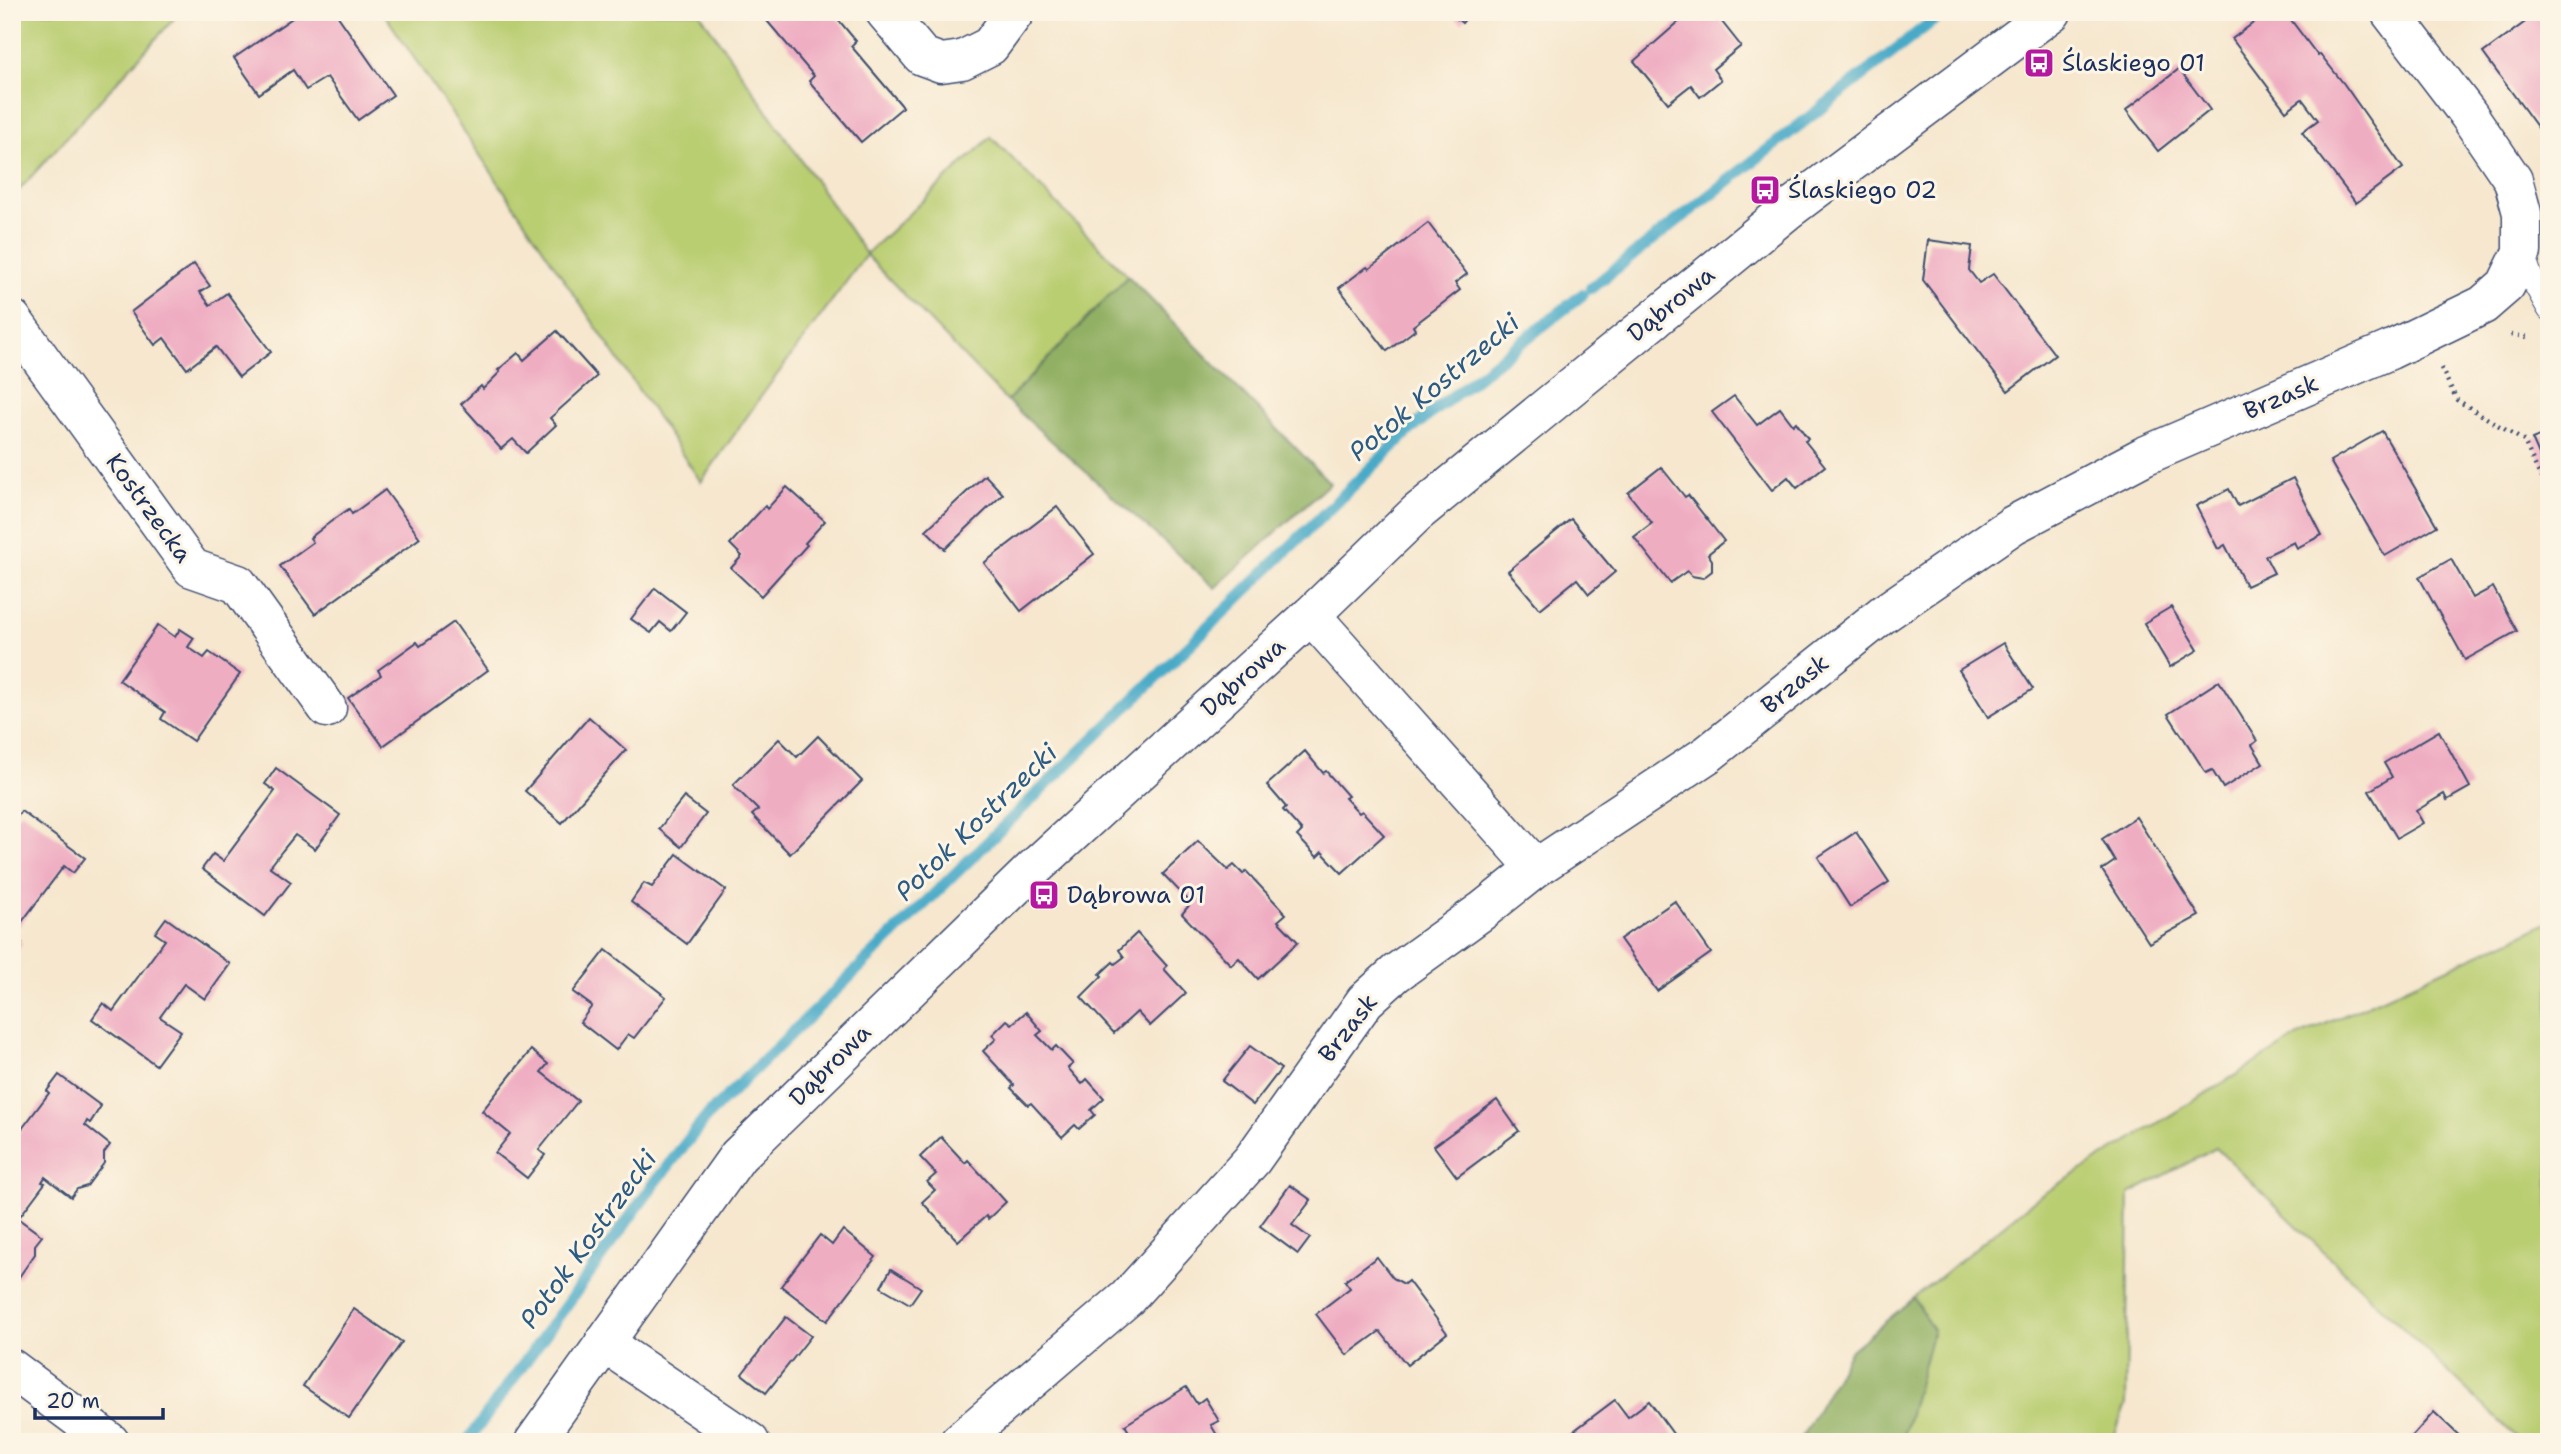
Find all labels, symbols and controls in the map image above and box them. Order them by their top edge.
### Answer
bus stop icon: Ślaskiego 01 [2022,46,2056,80]
place label: Ślaskiego 01 [2062,47,2205,79]
bus stop icon: Ślaskiego 02 [1748,173,1782,207]
place label: Ślaskiego 02 [1788,174,1937,206]
street label: Dąbrowa [1621,259,1721,349]
water label: Potok Kostrzecki [1341,304,1527,468]
street label: Brzask [2239,367,2323,427]
street label: Kostrzecka [99,447,199,569]
street label: Dąbrowa [1194,630,1292,724]
street label: Brzask [1754,647,1836,721]
water label: Potok Kostrzecki [887,735,1065,908]
bus stop icon: Dąbrowa 01 [1027,878,1061,912]
place label: Dąbrowa 01 [1067,879,1205,911]
street label: Brzask [1311,987,1385,1069]
street label: Dąbrowa [782,1017,878,1113]
water label: Potok Kostrzecki [511,1142,665,1335]
scale bar [35,1377,163,1421]
text: 20 m [46,1387,100,1415]

